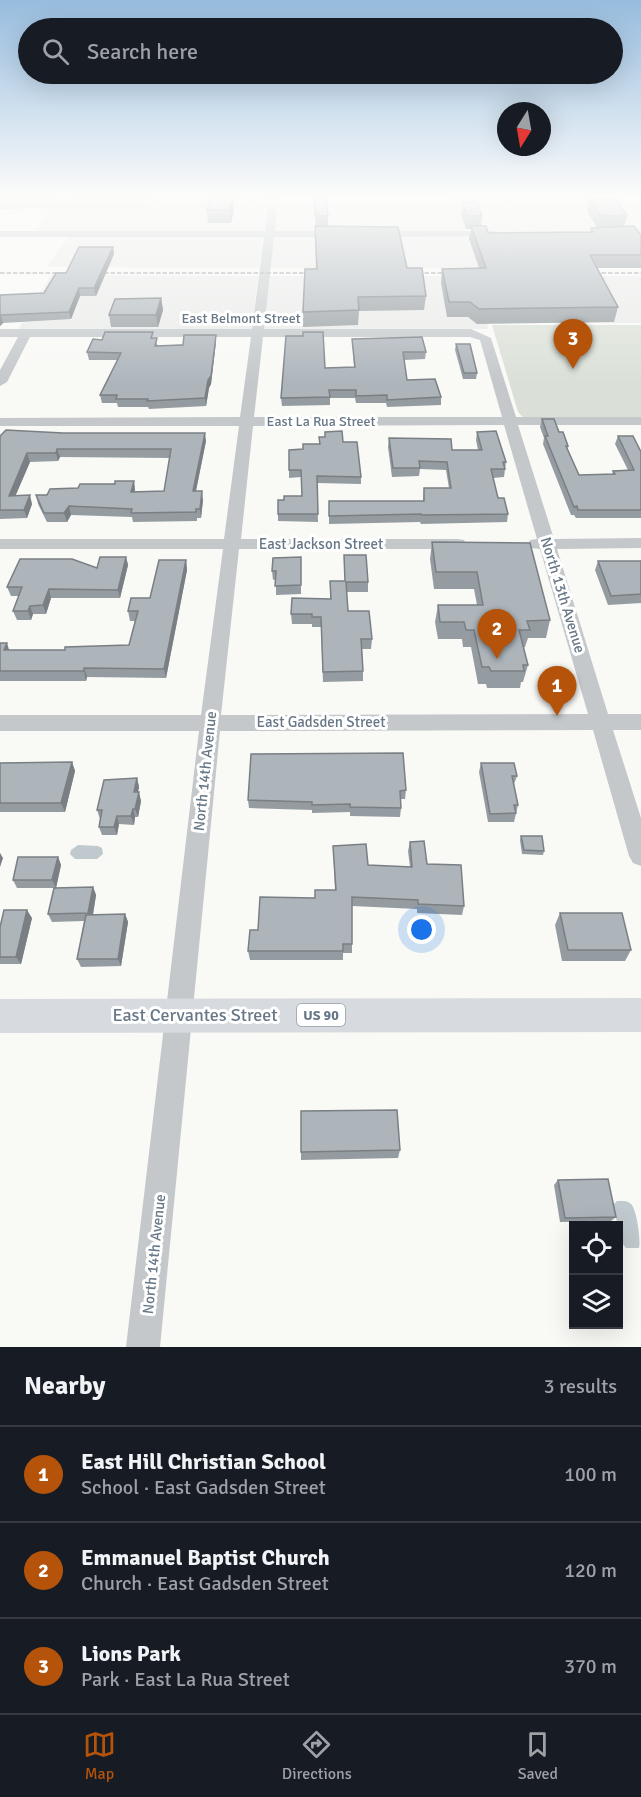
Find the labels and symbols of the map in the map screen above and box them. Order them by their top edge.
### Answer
north arrow [497,102,551,156]
street label: East Belmont Street [181,310,301,327]
pin: 3 [554,320,592,369]
street label: East La Rua Street [267,413,375,430]
street label: East Jackson Street [259,535,383,553]
street label: North 13th Avenue [537,535,589,655]
pin: 2 [478,610,516,659]
pin: 1 [538,666,576,716]
street label: North 14th Avenue [190,710,220,832]
street label: East Gadsden Street [257,713,385,731]
your location [407,915,436,944]
street label: East Cervantes Street [112,1004,278,1026]
road number: US 90 [297,1004,345,1026]
street label: North 14th Avenue [139,1193,169,1315]

